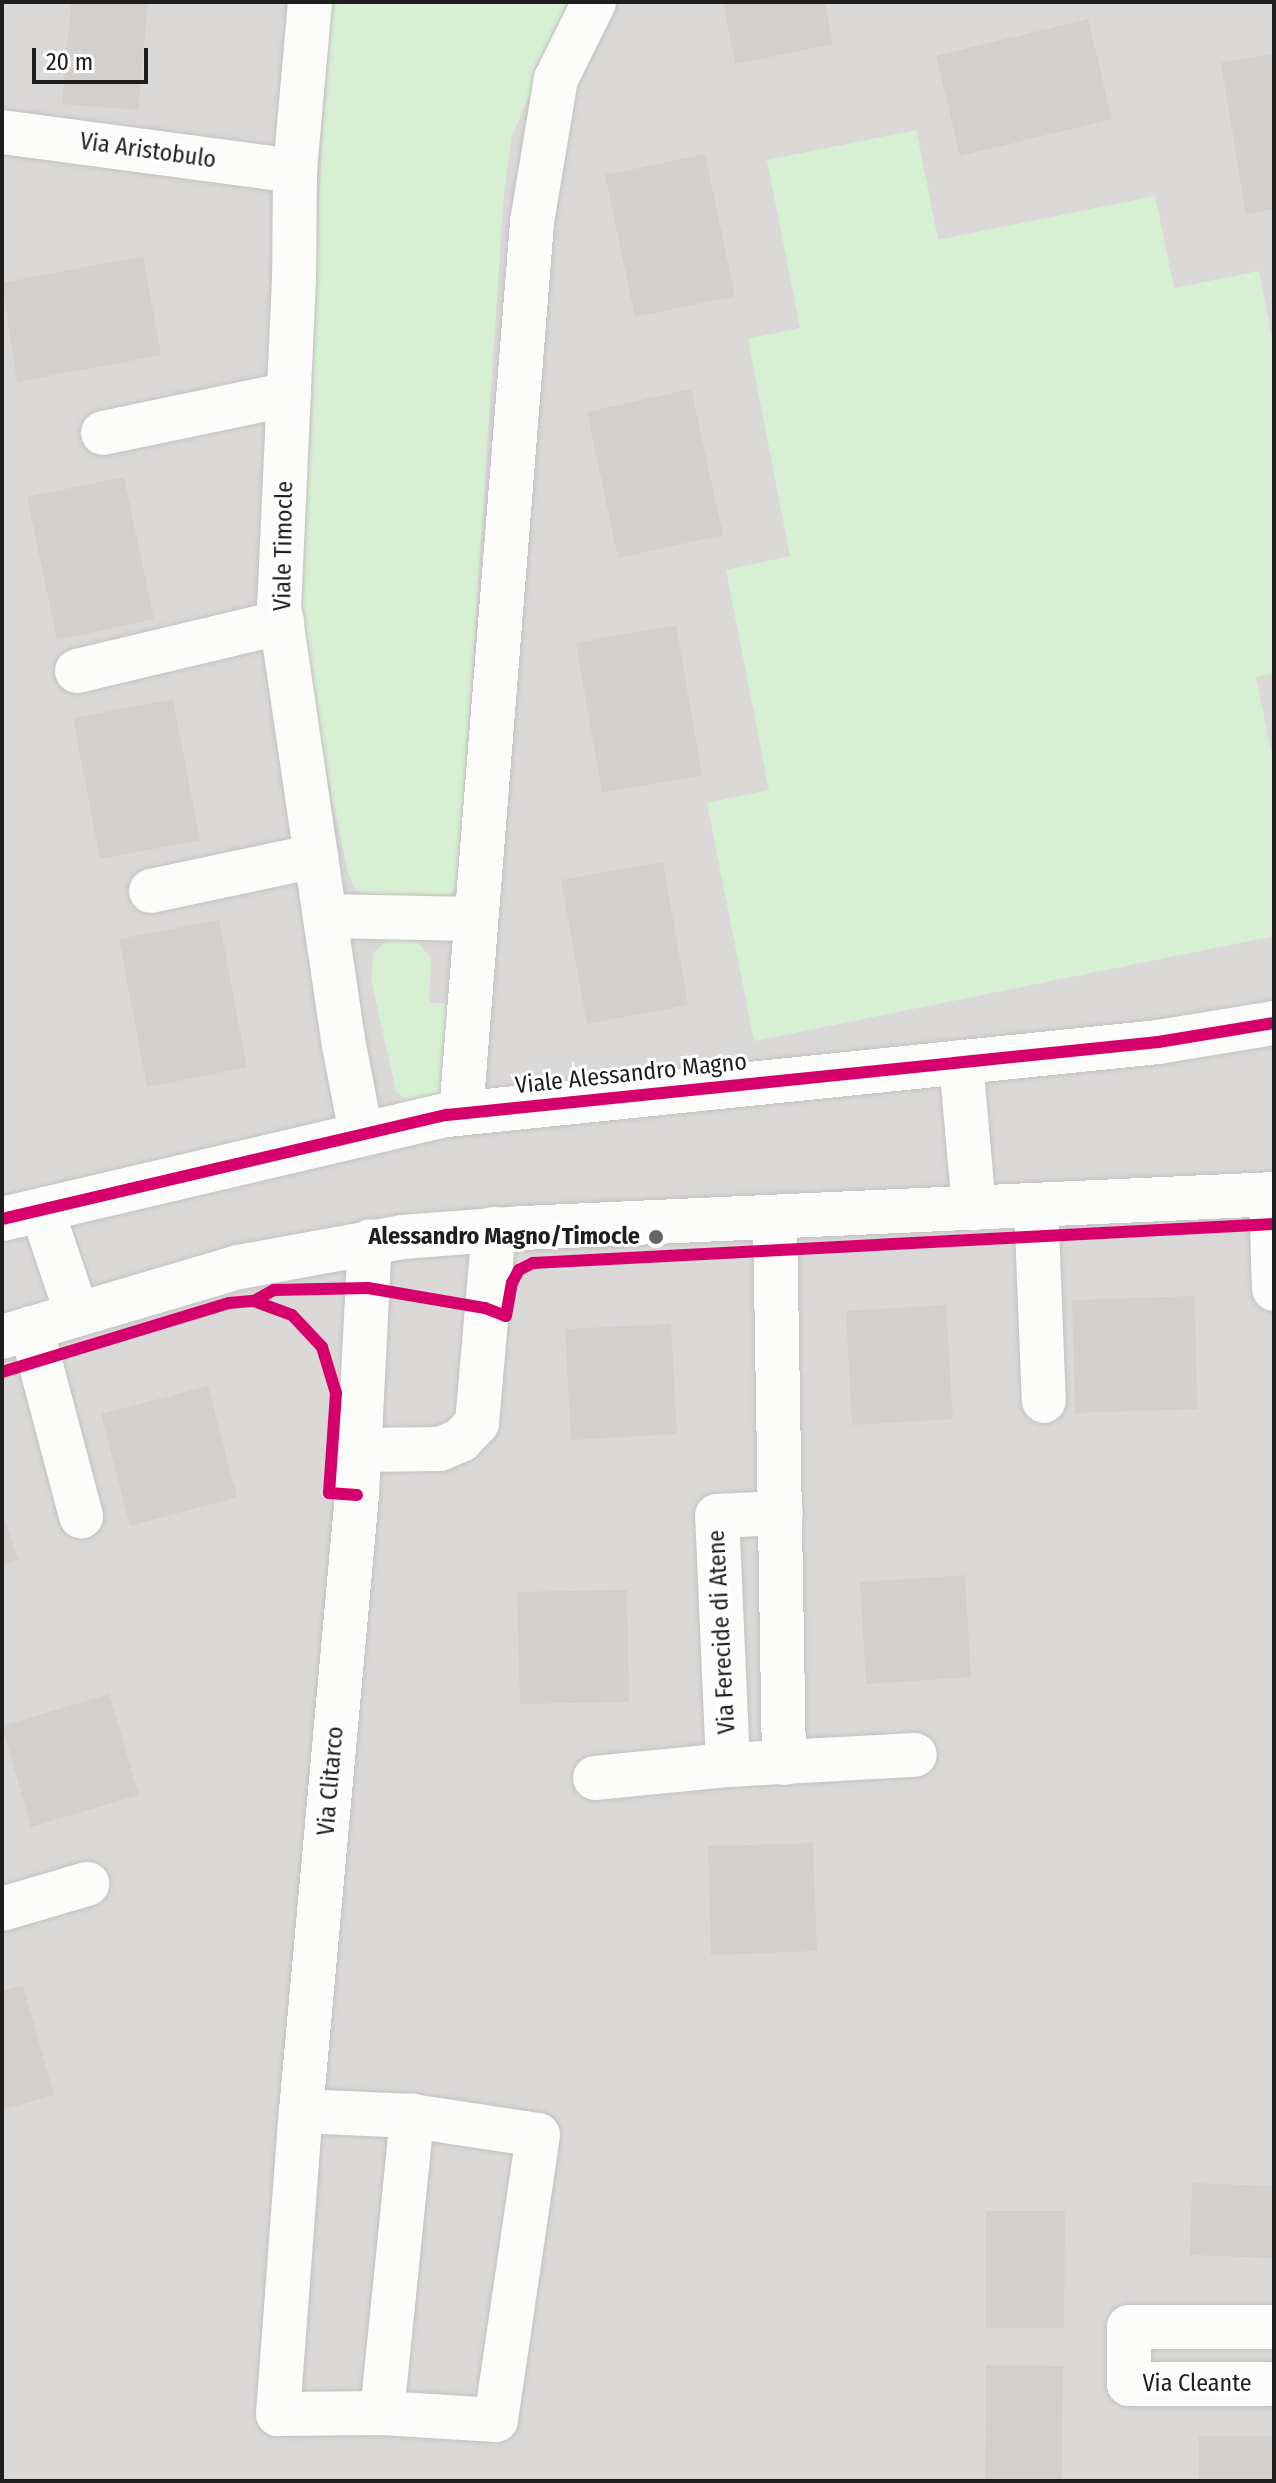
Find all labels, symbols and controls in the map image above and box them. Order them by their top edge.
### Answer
scale bar [36,32,152,82]
text: 20 m [46,48,93,76]
street label: Via Aristobulo [78,127,218,175]
street label: Viale Timocle [268,481,300,611]
street label: Viale Alessandro Magno [514,1048,748,1100]
place label: Alessandro Magno/Timocle [368,1223,640,1251]
marker: Alessandro Magno/Timocle [647,1228,665,1246]
street label: Via Ferecide di Atene [702,1529,742,1735]
street label: Via Clitarco [312,1725,350,1837]
street label: Via Cleante [1142,2370,1252,2398]

